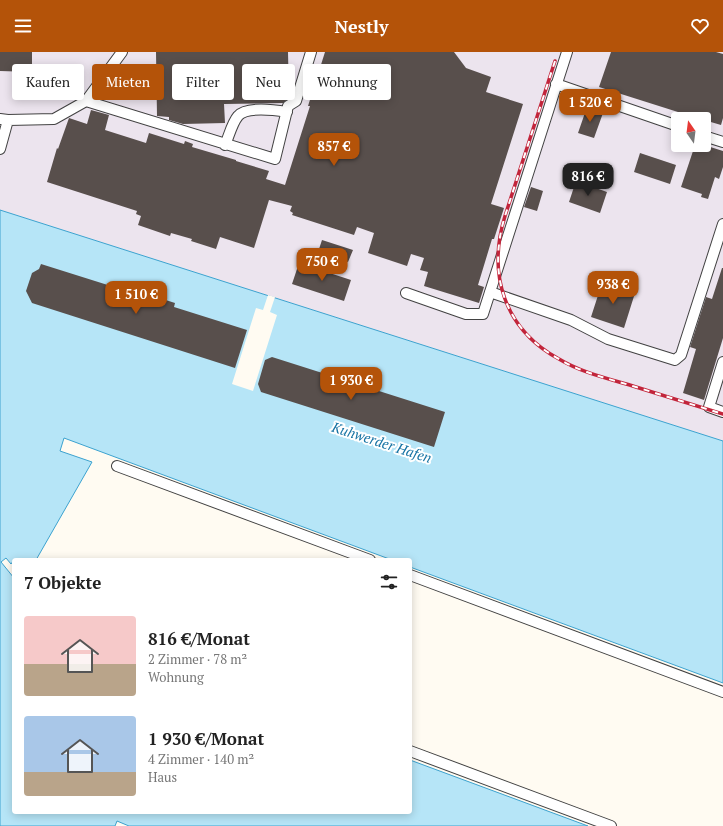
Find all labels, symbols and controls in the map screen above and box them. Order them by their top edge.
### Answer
text: Nestly [334,14,389,38]
icon: menu [12,15,34,37]
icon: heart [689,15,711,37]
chip: Kaufen [12,64,84,100]
chip: Mieten [92,64,164,100]
chip: Filter [172,64,234,100]
chip: Neu [242,64,295,100]
chip: Wohnung [303,64,391,100]
pin: 1 520 € [553,89,627,123]
text: 1 520 € [568,93,612,111]
north arrow [671,112,711,152]
map controls [671,112,711,152]
pin: 857 € [306,133,362,167]
text: 857 € [318,137,350,155]
pin: 816 € [560,163,616,197]
text: 816 € [572,167,604,185]
pin: 750 € [294,248,350,282]
text: 750 € [306,252,338,270]
pin: 938 € [585,271,641,305]
text: 938 € [597,275,629,293]
pin: 1 510 € [99,281,173,315]
text: 1 510 € [114,285,158,303]
pin: 1 930 € [314,367,388,401]
text: 1 930 € [329,371,373,389]
water label: Kuhwerder Hafen [329,417,434,467]
text: 7 Objekte [24,571,101,594]
icon: filters [378,571,400,593]
text: 816 €/Monat [148,627,250,650]
icon: home [56,632,104,680]
text: 2 Zimmer · 78 m² [148,650,247,668]
text: Wohnung [148,668,204,686]
text: 1 930 €/Monat [148,727,264,750]
icon: home [56,732,104,780]
text: 4 Zimmer · 140 m² [148,750,254,768]
text: Haus [148,768,177,786]

